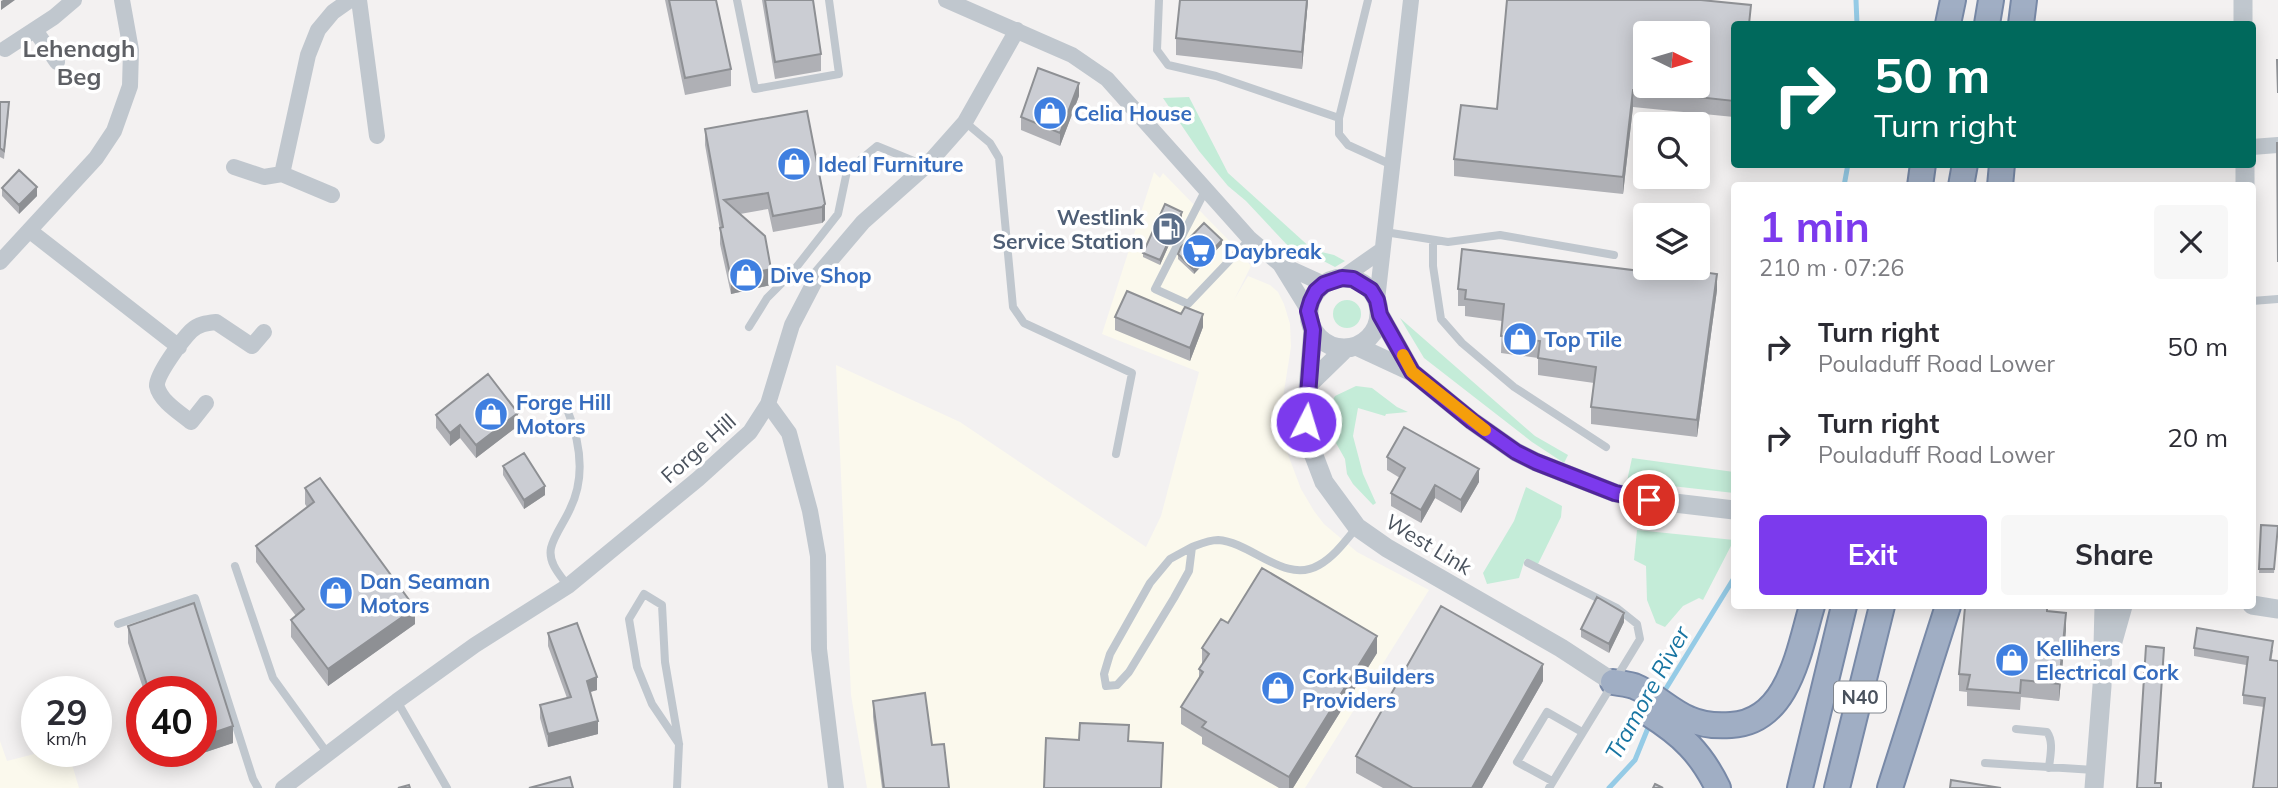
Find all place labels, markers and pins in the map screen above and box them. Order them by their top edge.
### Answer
shop icon: Celia House [1031,94,1069,132]
place label: Celia House [1074,100,1192,126]
shop icon: Ideal Furniture [775,145,813,183]
place label: Ideal Furniture [818,151,963,177]
place label: Westlink Service Station [993,204,1144,254]
fuel station icon: Westlink Service Station [1150,210,1188,248]
supermarket icon: Daybreak [1180,232,1218,270]
place label: Daybreak [1224,238,1322,264]
shop icon: Dive Shop [727,256,765,294]
place label: Dive Shop [770,262,872,288]
shop icon: Top Tile [1501,320,1539,358]
place label: Top Tile [1544,326,1622,352]
place label: Forge Hill Motors [516,389,611,439]
shop icon: Forge Hill Motors [472,395,510,433]
pin [1619,470,1679,530]
place label: Dan Seaman Motors [360,568,490,618]
shop icon: Dan Seaman Motors [317,574,355,612]
place label: Kellihers Electrical Cork [2036,635,2179,685]
shop icon: Kellihers Electrical Cork [1993,641,2031,679]
place label: Cork Builders Providers [1302,663,1435,713]
shop icon: Cork Builders Providers [1259,669,1297,707]

